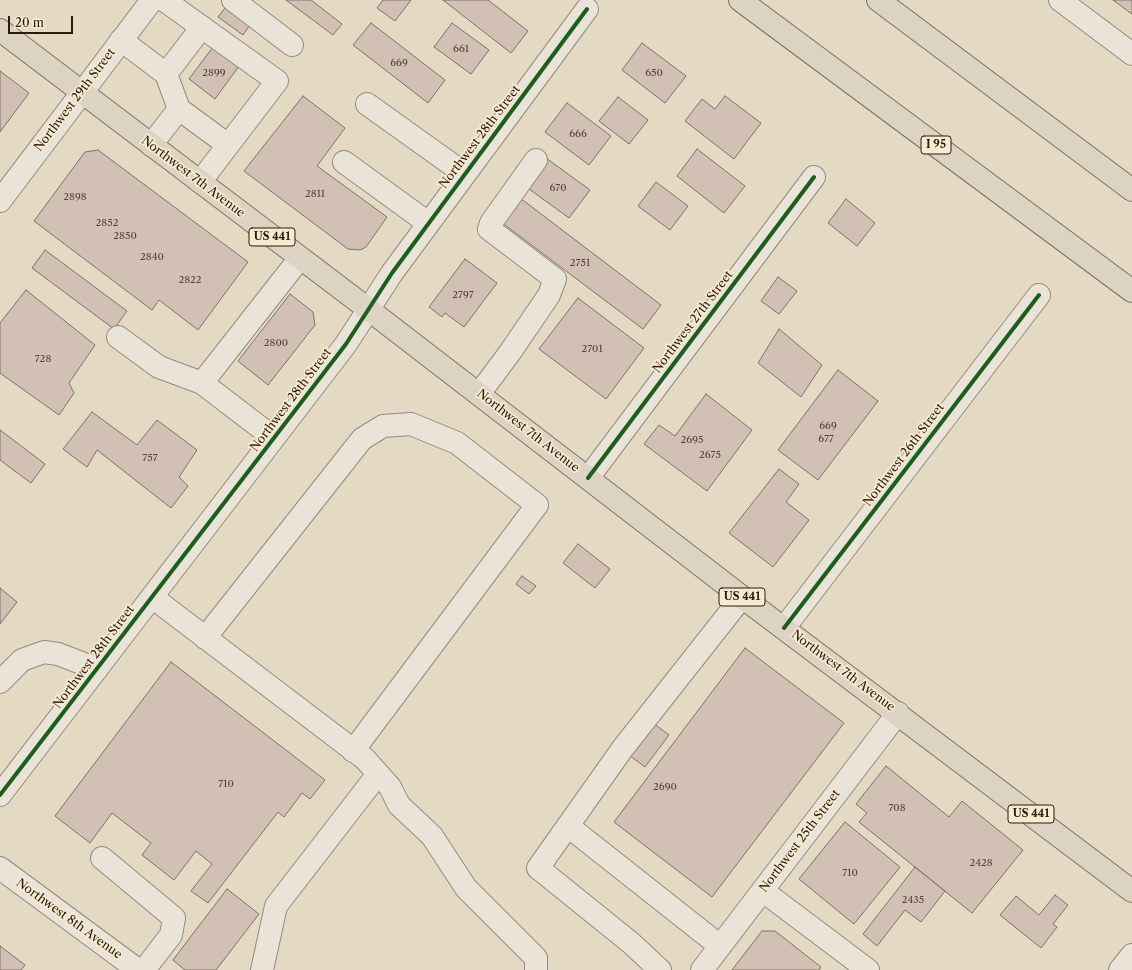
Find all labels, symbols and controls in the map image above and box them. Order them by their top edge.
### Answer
scale bar [10,8,75,34]
text: 20 m [15,15,44,30]
house number: 661 [453,43,469,55]
street label: Northwest 29th Street [32,46,118,154]
house number: 669 [390,57,408,69]
house number: 2899 [202,67,226,79]
house number: 650 [645,67,663,79]
street label: Northwest 28th Street [437,83,523,191]
house number: 666 [569,128,587,140]
street label: Northwest 7th Avenue [138,133,248,221]
road number: I 95 [921,136,951,154]
house number: 670 [550,182,566,194]
house number: 2811 [305,188,325,200]
house number: 2898 [63,191,87,203]
house number: 2852 [96,217,118,229]
road number: US 441 [249,228,295,246]
house number: 2850 [113,230,137,242]
house number: 2840 [140,251,164,263]
house number: 2751 [570,257,590,269]
street label: Northwest 27th Street [650,268,736,376]
house number: 2822 [178,274,202,286]
house number: 2797 [452,289,474,301]
house number: 2800 [264,337,288,349]
house number: 2701 [581,343,603,355]
street label: Northwest 28th Street [248,346,334,454]
house number: 728 [35,353,51,365]
street label: Northwest 7th Avenue [474,387,582,475]
street label: Northwest 26th Street [861,401,947,509]
house number: 669 [819,420,837,432]
house number: 677 [818,433,834,445]
house number: 2695 [681,434,703,446]
house number: 2675 [699,449,721,461]
house number: 757 [142,452,158,464]
road number: US 441 [719,588,765,606]
street label: Northwest 28th Street [51,603,137,711]
street label: Northwest 7th Avenue [788,627,898,715]
house number: 710 [218,778,234,790]
house number: 2690 [653,781,677,793]
street label: Northwest 25th Street [757,787,843,895]
house number: 708 [888,802,906,814]
road number: US 441 [1008,805,1054,823]
house number: 2428 [969,857,993,869]
house number: 710 [842,867,858,879]
street label: Northwest 8th Avenue [13,876,125,962]
house number: 2435 [902,894,924,906]

